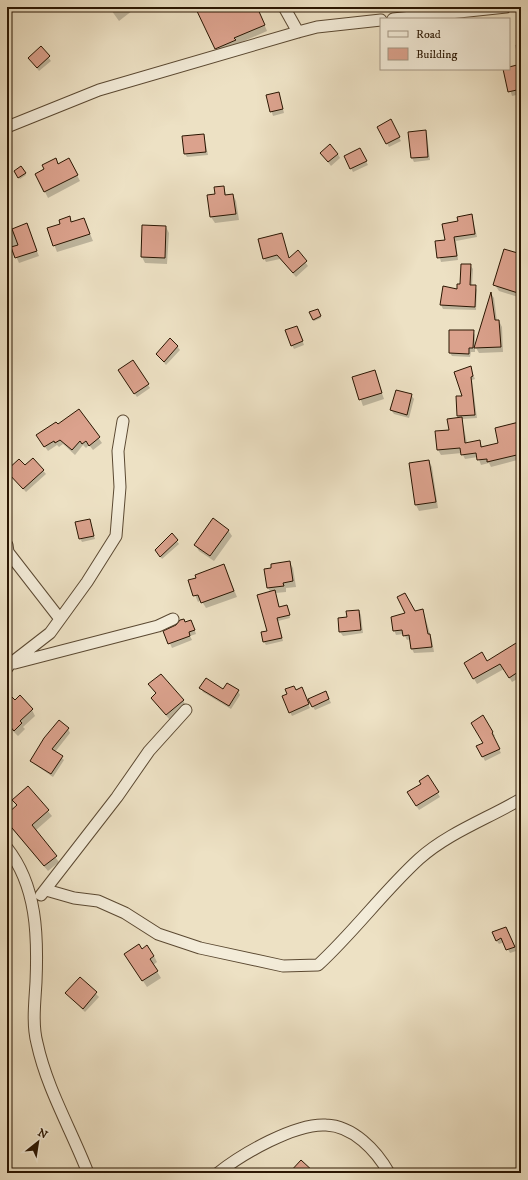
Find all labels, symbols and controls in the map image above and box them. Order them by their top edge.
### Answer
legend [380,18,510,70]
text: Road [416,27,441,42]
text: Building [416,47,457,62]
north arrow [18,1122,58,1162]
text: N [35,1126,50,1143]

